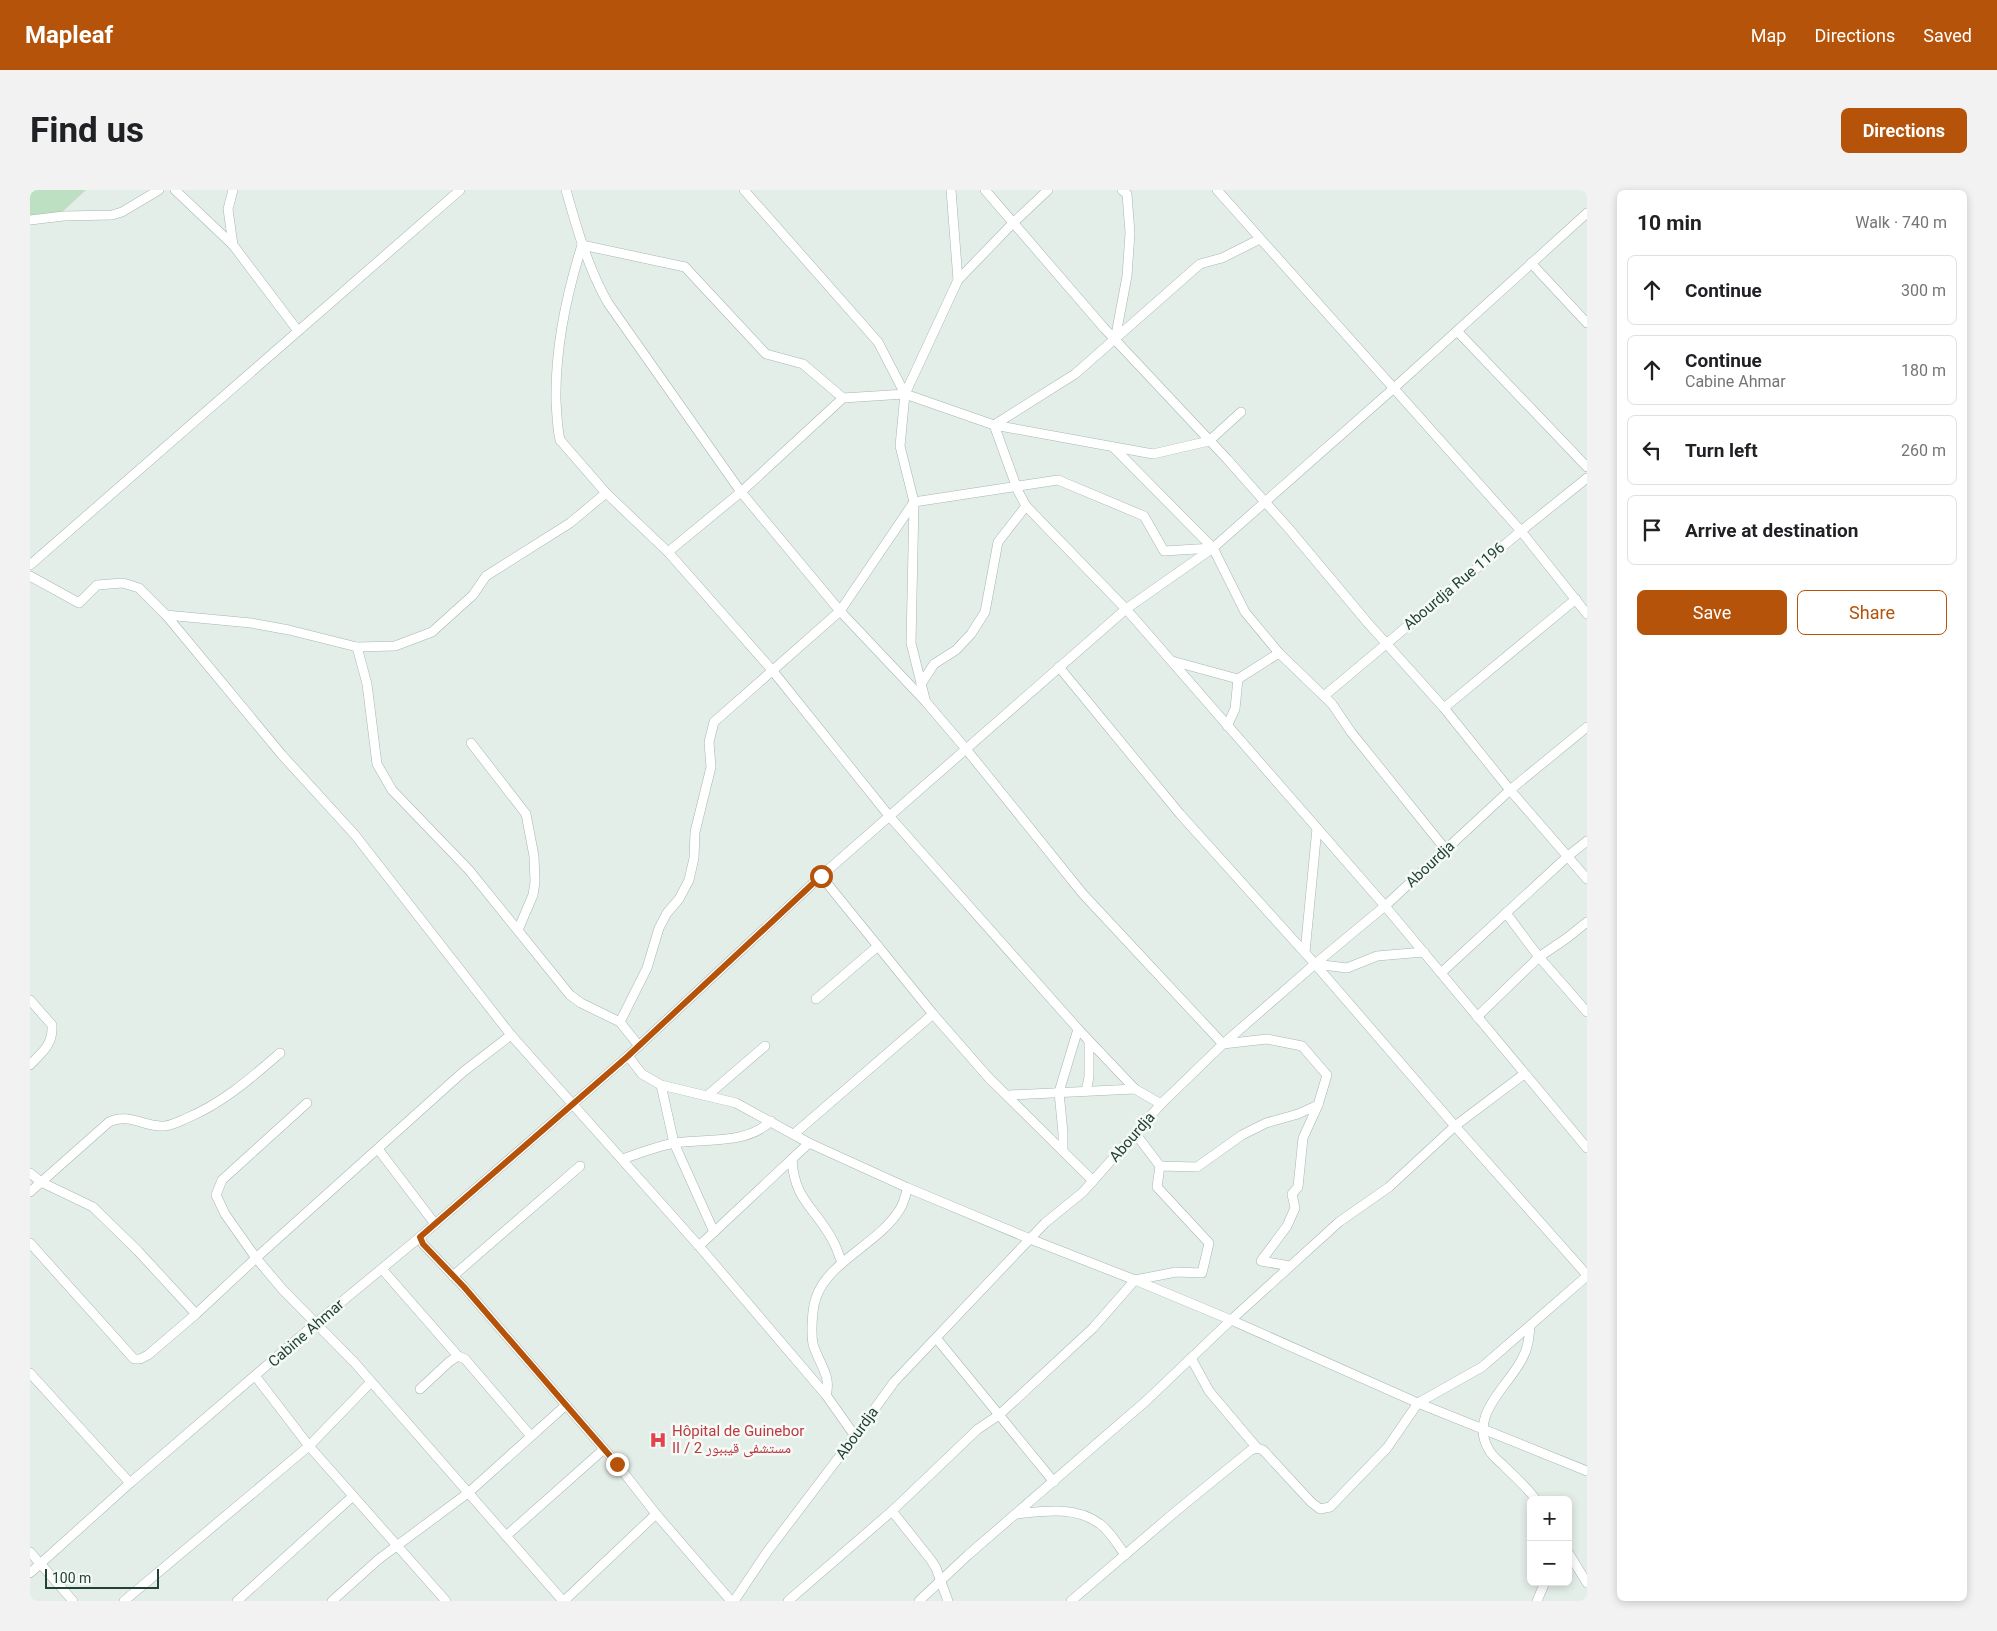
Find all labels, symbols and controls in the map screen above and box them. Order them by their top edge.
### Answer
text: Mapleaf [25,21,113,49]
text: Map [1751,25,1786,46]
text: Directions [1814,25,1895,46]
text: Saved [1923,25,1972,46]
button: Directions [1841,108,1967,153]
text: Find us [30,110,144,151]
text: 10 min [1637,211,1702,235]
text: Walk · 740 m [1855,213,1947,232]
icon: ahead [1638,276,1666,304]
text: Continue [1685,279,1762,302]
text: 300 m [1901,281,1946,300]
text: Continue [1685,349,1762,372]
icon: ahead [1638,356,1666,384]
text: 180 m [1901,361,1946,380]
text: Cabine Ahmar [1685,372,1786,391]
icon: left [1638,436,1666,464]
text: Turn left [1685,439,1758,462]
text: 260 m [1901,441,1946,460]
icon: arrive [1638,516,1666,544]
text: Arrive at destination [1685,519,1858,542]
street label: Abourdja Rue 1196 [1400,538,1508,634]
button: Save [1637,590,1787,635]
button: Share [1797,590,1947,635]
street label: Abourdja [1402,837,1458,891]
route start [810,865,833,888]
street label: Abourdja [1105,1108,1159,1166]
street label: Cabine Ahmar [264,1295,348,1371]
street label: Abourdja [832,1403,882,1463]
place label: Hôpital de Guinebor II / مستشفى قيببور 2 [672,1422,804,1458]
hospital icon: Hôpital de Guinebor II / مستشفى قيببور 2 [648,1430,668,1450]
route end [606,1453,629,1476]
map controls [1527,1496,1572,1586]
button: + [1527,1496,1572,1541]
button: − [1527,1541,1572,1586]
scale bar [45,1566,159,1589]
text: 100 m [52,1570,91,1586]

